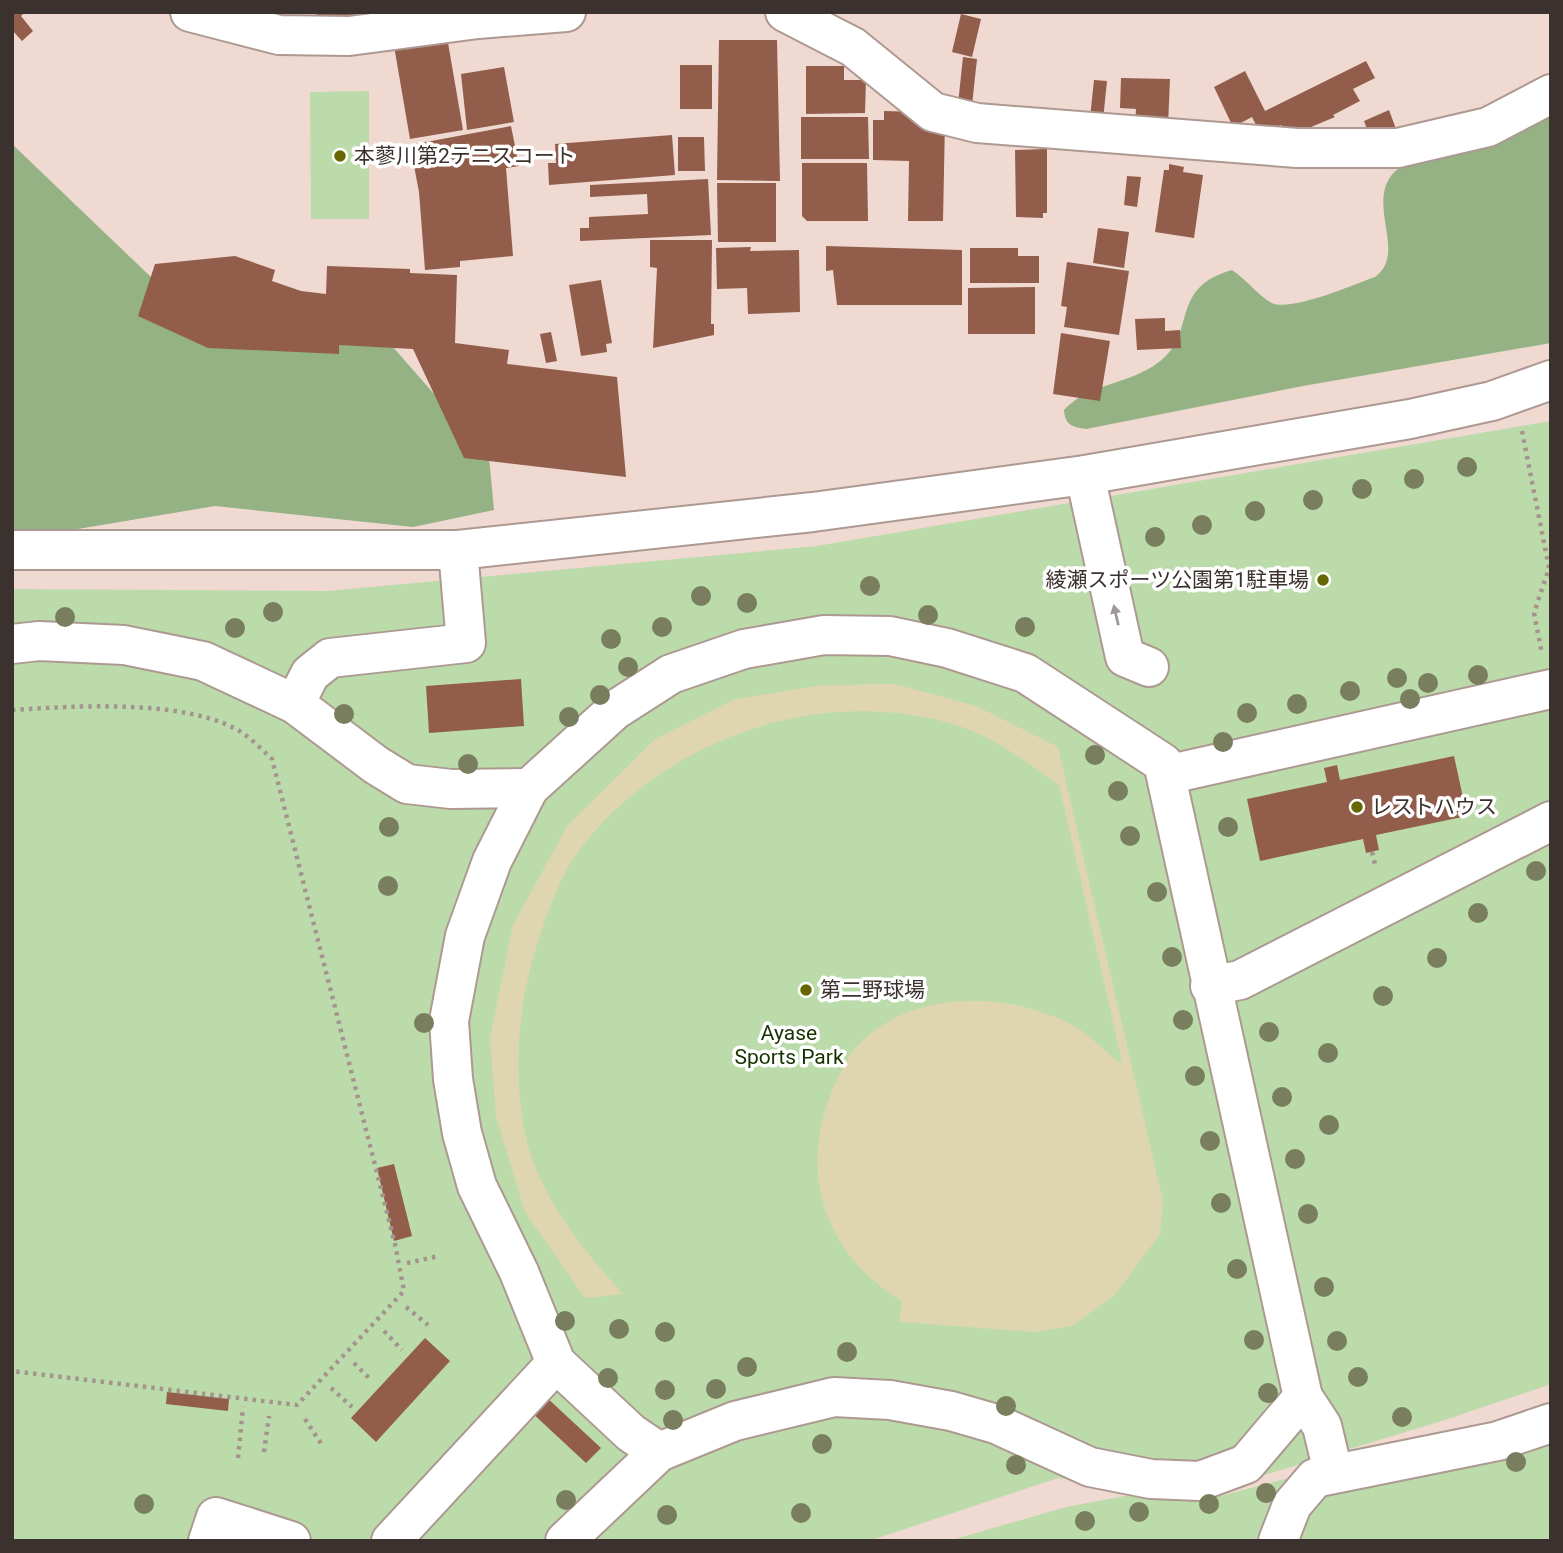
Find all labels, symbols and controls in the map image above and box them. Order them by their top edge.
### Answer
place label: 本蓼川第2テニスコート [354,144,576,168]
marker: 本蓼川第2テニスコート [332,148,348,164]
place label: 綾瀬スポーツ公園第1駐車場 [1046,568,1309,592]
marker: 綾瀬スポーツ公園第1駐車場 [1315,572,1331,588]
one-way arrow [1111,604,1122,626]
place label: レストハウス [1371,795,1497,819]
marker: レストハウス [1349,799,1365,815]
place label: 第二野球場 [820,978,925,1002]
marker: 第二野球場 [798,982,814,998]
park label: Ayase Sports Park [734,1021,844,1069]

